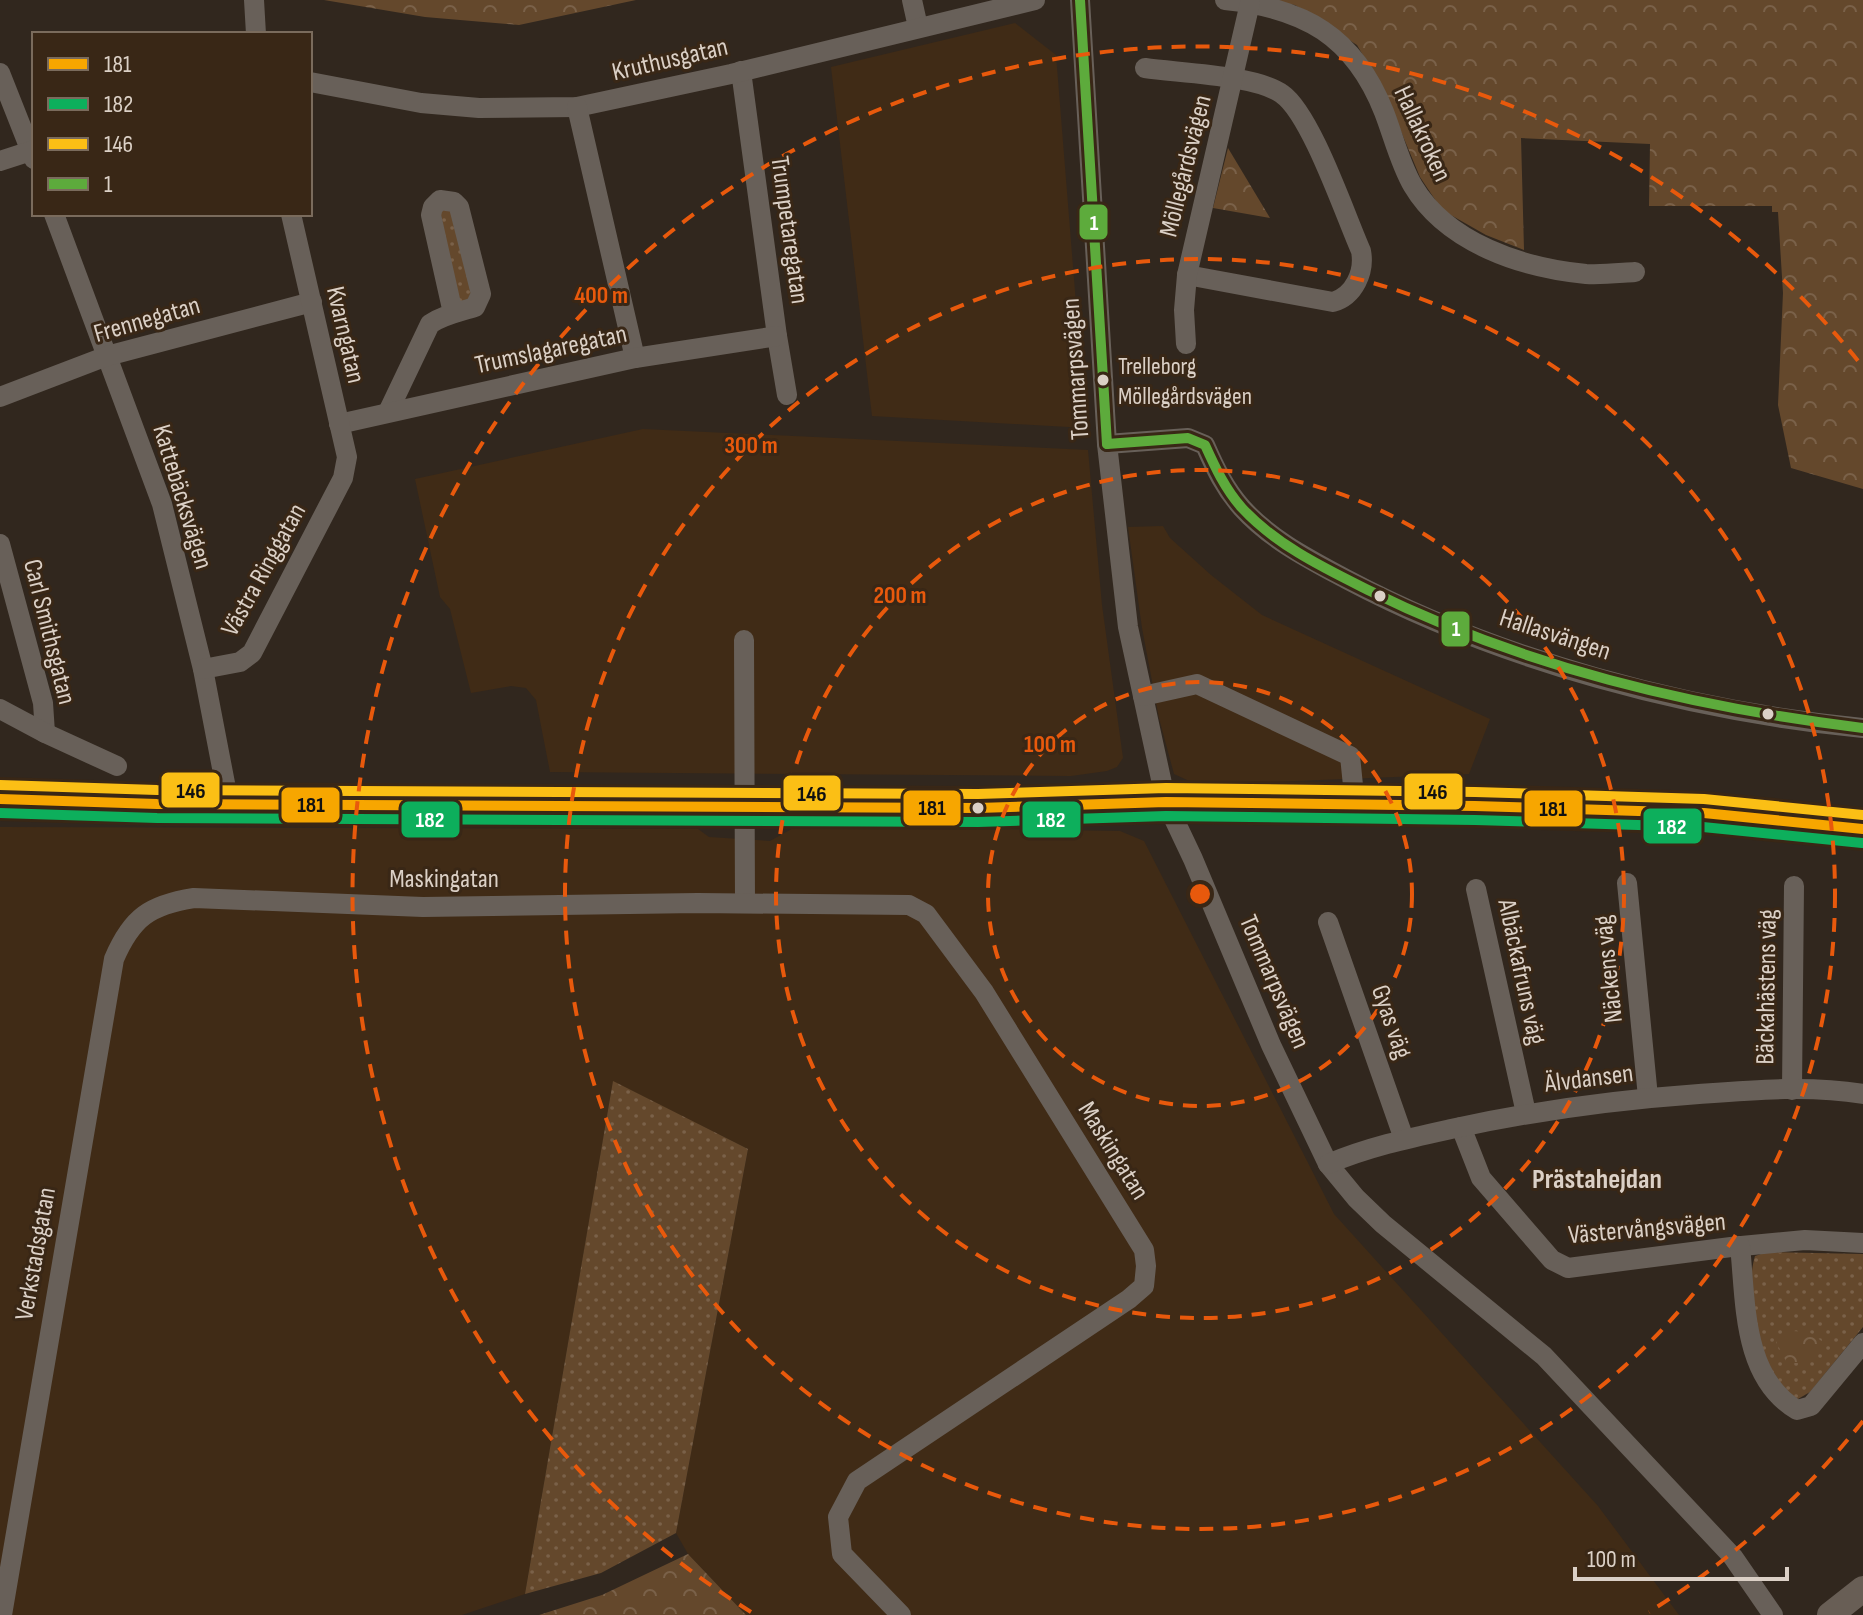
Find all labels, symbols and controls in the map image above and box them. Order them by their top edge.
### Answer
legend [32,32,312,216]
street label: Kruthusgatan [609,32,731,88]
text: 181 [104,50,132,79]
street label: Hallakroken [1386,81,1458,187]
text: 182 [104,90,133,119]
street label: Möllegårdsvägen [1153,92,1219,240]
text: 146 [104,130,133,159]
street label: Trumpetaregatan [763,154,815,306]
text: 1 [104,170,113,199]
line badge: 1 [1078,203,1109,241]
text: 1 [1090,210,1099,237]
text: 400 m [574,281,628,310]
street label: Kvarngatan [319,284,371,386]
street label: Frennegatan [90,290,204,350]
street label: Tommarpsvägen [1056,297,1096,441]
street label: Trumslagaregatan [472,319,630,381]
place label: Trelleborg Möllegårdsvägen [1118,352,1252,411]
marker: Trelleborg Möllegårdsvägen [1095,372,1111,388]
street label: Kattebäcksvägen [145,421,219,573]
text: 300 m [724,431,778,460]
street label: Västra Ringgatan [215,498,313,642]
street label: Carl Smithsgatan [16,556,82,708]
text: 200 m [873,581,927,610]
unlabelled marker [1372,588,1388,604]
street label: Hallasvängen [1496,603,1614,667]
line badge: 1 [1440,610,1471,648]
text: 1 [1452,616,1461,643]
unlabelled marker [1760,706,1776,722]
text: 100 m [1024,730,1076,759]
line badge: 146 [160,771,221,809]
line badge: 146 [1403,772,1464,811]
line badge: 146 [782,774,842,812]
text: 146 [176,778,206,805]
text: 146 [1418,779,1448,806]
text: 146 [797,781,827,808]
line badge: 181 [280,786,341,824]
line badge: 181 [902,789,962,827]
line badge: 181 [1523,789,1584,828]
text: 181 [297,792,325,819]
text: 181 [918,795,946,822]
text: 181 [1539,796,1567,823]
line badge: 182 [400,800,461,839]
unlabelled marker [970,800,986,816]
line badge: 182 [1021,800,1082,839]
text: 182 [416,807,444,834]
text: 182 [1037,807,1065,834]
line badge: 182 [1642,807,1703,845]
text: 182 [1658,814,1686,841]
street label: Maskingatan [389,864,499,895]
centre of rings [1186,880,1214,908]
street label: Albäckafruns väg [1490,895,1552,1048]
street label: Bäckahästens väg [1750,909,1784,1065]
street label: Tommarpsvägen [1232,911,1316,1053]
street label: Näckens väg [1588,914,1630,1024]
street label: Gyas väg [1364,981,1418,1063]
street label: Älvdansen [1542,1058,1635,1100]
street label: Maskingatan [1071,1096,1155,1206]
district label: Prästahejdan [1532,1163,1662,1196]
street label: Verkstadsgatan [9,1185,63,1323]
street label: Västervångsvägen [1567,1207,1727,1251]
scale bar [1575,1531,1787,1581]
text: 100 m [1587,1545,1636,1574]

